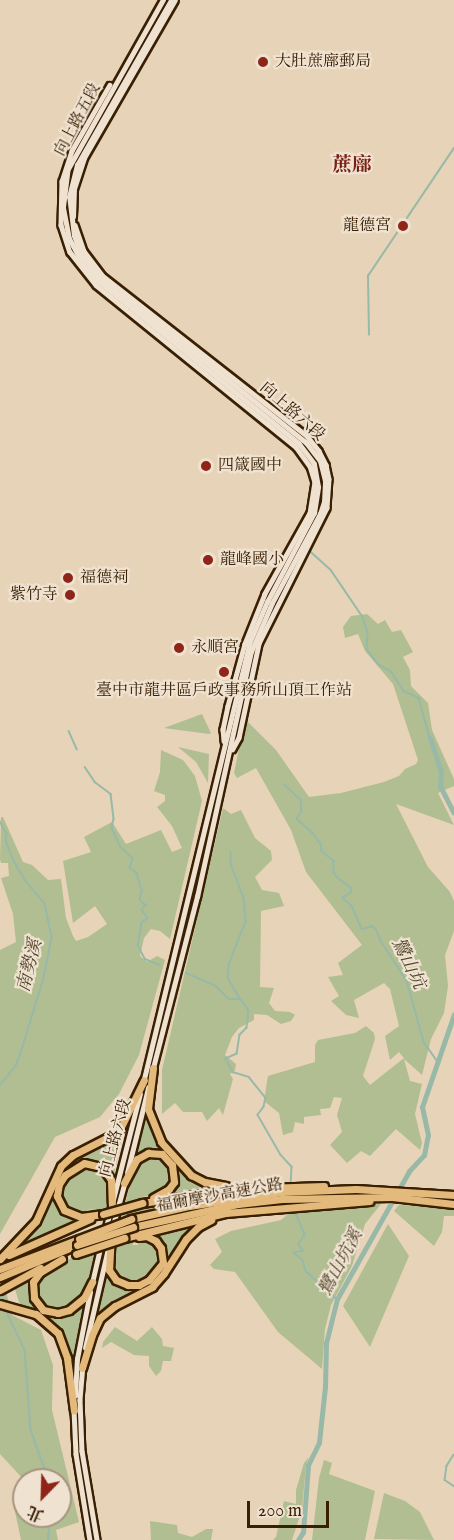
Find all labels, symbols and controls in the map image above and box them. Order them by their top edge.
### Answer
place label: 大肚蔗廍郵局 [275,52,371,72]
marker: 大肚蔗廍郵局 [256,55,270,69]
street label: 向上路五段 [51,80,105,160]
district label: 蔗廍 [332,153,372,177]
place label: 龍德宮 [343,216,391,236]
marker: 龍德宮 [396,219,410,233]
street label: 向上路六段 [256,379,328,445]
place label: 四箴國中 [218,456,282,476]
marker: 四箴國中 [199,459,213,473]
place label: 龍峰國小 [220,550,284,570]
marker: 龍峰國小 [201,553,215,567]
place label: 福德祠 [80,568,128,588]
marker: 福德祠 [61,571,75,585]
place label: 紫竹寺 [10,585,58,605]
marker: 紫竹寺 [63,588,77,602]
place label: 永順宮 [191,638,239,658]
marker: 永順宮 [172,641,186,655]
marker: 臺中市龍井區戶政事務所山頂工作站 [217,665,231,679]
place label: 臺中市龍井區戶政事務所山頂工作站 [96,681,352,701]
water label: 鷺山坑 [385,935,429,993]
water label: 南勢溪 [14,937,48,995]
street label: 向上路六段 [96,1097,136,1179]
street label: 福爾摩沙高速公路 [155,1175,285,1217]
water label: 鷺山坑溪 [316,1226,368,1300]
north arrow [12,1468,72,1528]
scale bar [250,1489,332,1527]
text: 北 [24,1500,47,1525]
text: 200 m [258,1500,302,1523]

